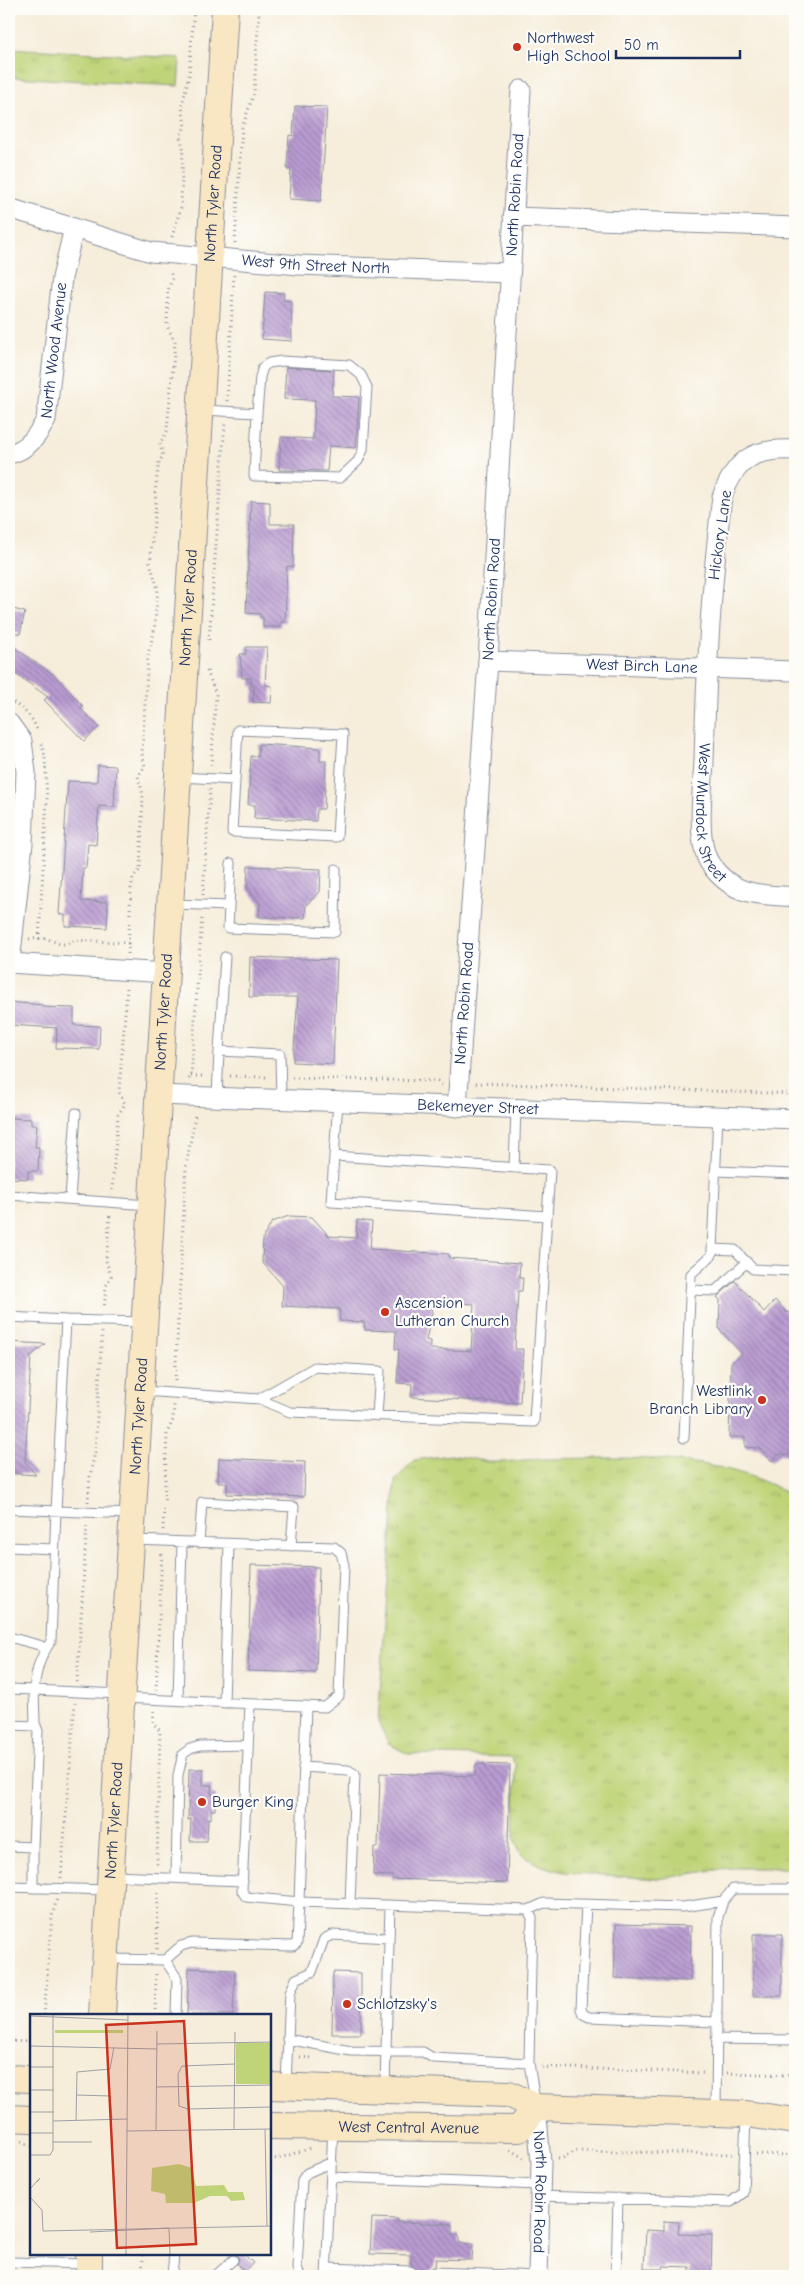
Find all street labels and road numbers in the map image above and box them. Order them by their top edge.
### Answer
street label: North Robin Road [502,133,527,257]
street label: North Tyler Road [201,144,226,262]
street label: West 9th Street North [241,251,390,277]
street label: North Wood Avenue [37,282,70,419]
street label: Hickory Lane [705,489,735,581]
street label: North Robin Road [479,537,504,661]
street label: North Tyler Road [176,549,201,667]
street label: West Birch Lane [586,655,698,677]
street label: West Murdock Street [692,743,730,886]
street label: North Robin Road [451,941,477,1065]
street label: North Tyler Road [151,953,176,1071]
street label: Bekemeyer Street [417,1096,539,1118]
street label: North Tyler Road [126,1357,151,1475]
street label: North Tyler Road [101,1761,127,1879]
street label: West Central Avenue [339,2118,479,2138]
street label: North Robin Road [529,2130,550,2253]

